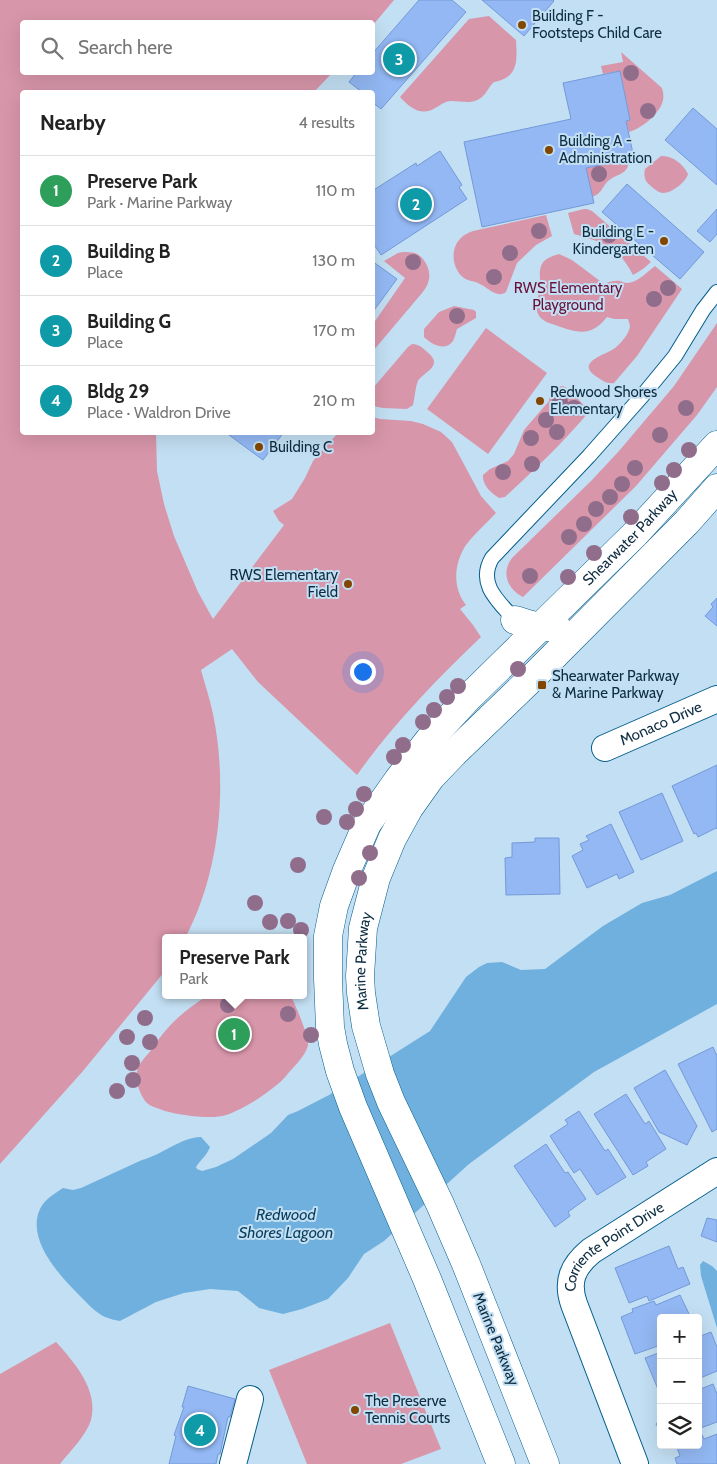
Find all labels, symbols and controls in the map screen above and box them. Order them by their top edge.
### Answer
place label: Building F - Footsteps Child Care [532,7,662,42]
marker: Building F - Footsteps Child Care [516,19,528,31]
search box [20,20,375,75]
icon: search [38,34,66,62]
text: Search here [78,36,172,59]
pin: 3 [383,40,415,78]
text: Nearby [40,110,106,135]
text: 4 results [298,113,355,132]
place label: Building A - Administration [559,132,652,167]
marker: Building A - Administration [543,144,555,156]
text: Preserve Park [87,170,198,193]
text: 1 [53,181,59,200]
text: 110 m [316,181,355,200]
pin: 2 [400,185,432,223]
text: Park · Marine Parkway [87,193,232,212]
place label: Building E - Kindergarten [572,223,654,258]
marker: Building E - Kindergarten [658,235,670,247]
text: Building B [87,240,170,263]
text: 2 [52,251,60,270]
text: 130 m [312,251,355,270]
text: Place [87,263,123,282]
park label: RWS Elementary Playground [514,279,623,314]
text: Building G [87,310,171,333]
text: 3 [52,321,60,340]
text: 170 m [313,321,355,340]
text: Place [87,333,123,352]
text: Bldg 29 [87,380,149,403]
place label: Redwood Shores Elementary [550,383,657,418]
text: 4 [51,391,61,410]
text: 210 m [313,391,355,410]
marker: Redwood Shores Elementary [534,395,546,407]
text: Place · Waldron Drive [87,403,231,422]
place label: Building C [269,438,332,456]
marker: Building C [253,441,265,453]
street label: Shearwater Parkway [579,485,681,589]
place label: RWS Elementary Field [230,566,338,601]
marker: RWS Elementary Field [342,578,354,590]
your location [350,659,376,685]
place label: Shearwater Parkway & Marine Parkway [552,667,680,702]
marker: Shearwater Parkway & Marine Parkway [536,679,548,691]
street label: Monaco Drive [617,698,705,749]
street label: Marine Parkway [351,909,376,1012]
popup [162,934,307,999]
text: Preserve Park [179,946,290,969]
text: Park [179,969,208,988]
pin: 1 [218,1015,250,1053]
street label: Corriente Point Drive [562,1198,668,1292]
water label: Redwood Shores Lagoon [239,1205,333,1242]
street label: Marine Parkway [469,1290,523,1389]
map controls [657,1314,702,1449]
button: + [657,1314,702,1359]
button: − [657,1359,702,1404]
place label: The Preserve Tennis Courts [365,1392,450,1427]
marker: The Preserve Tennis Courts [349,1404,361,1416]
button: layers [657,1404,702,1449]
pin: 4 [184,1411,216,1449]

